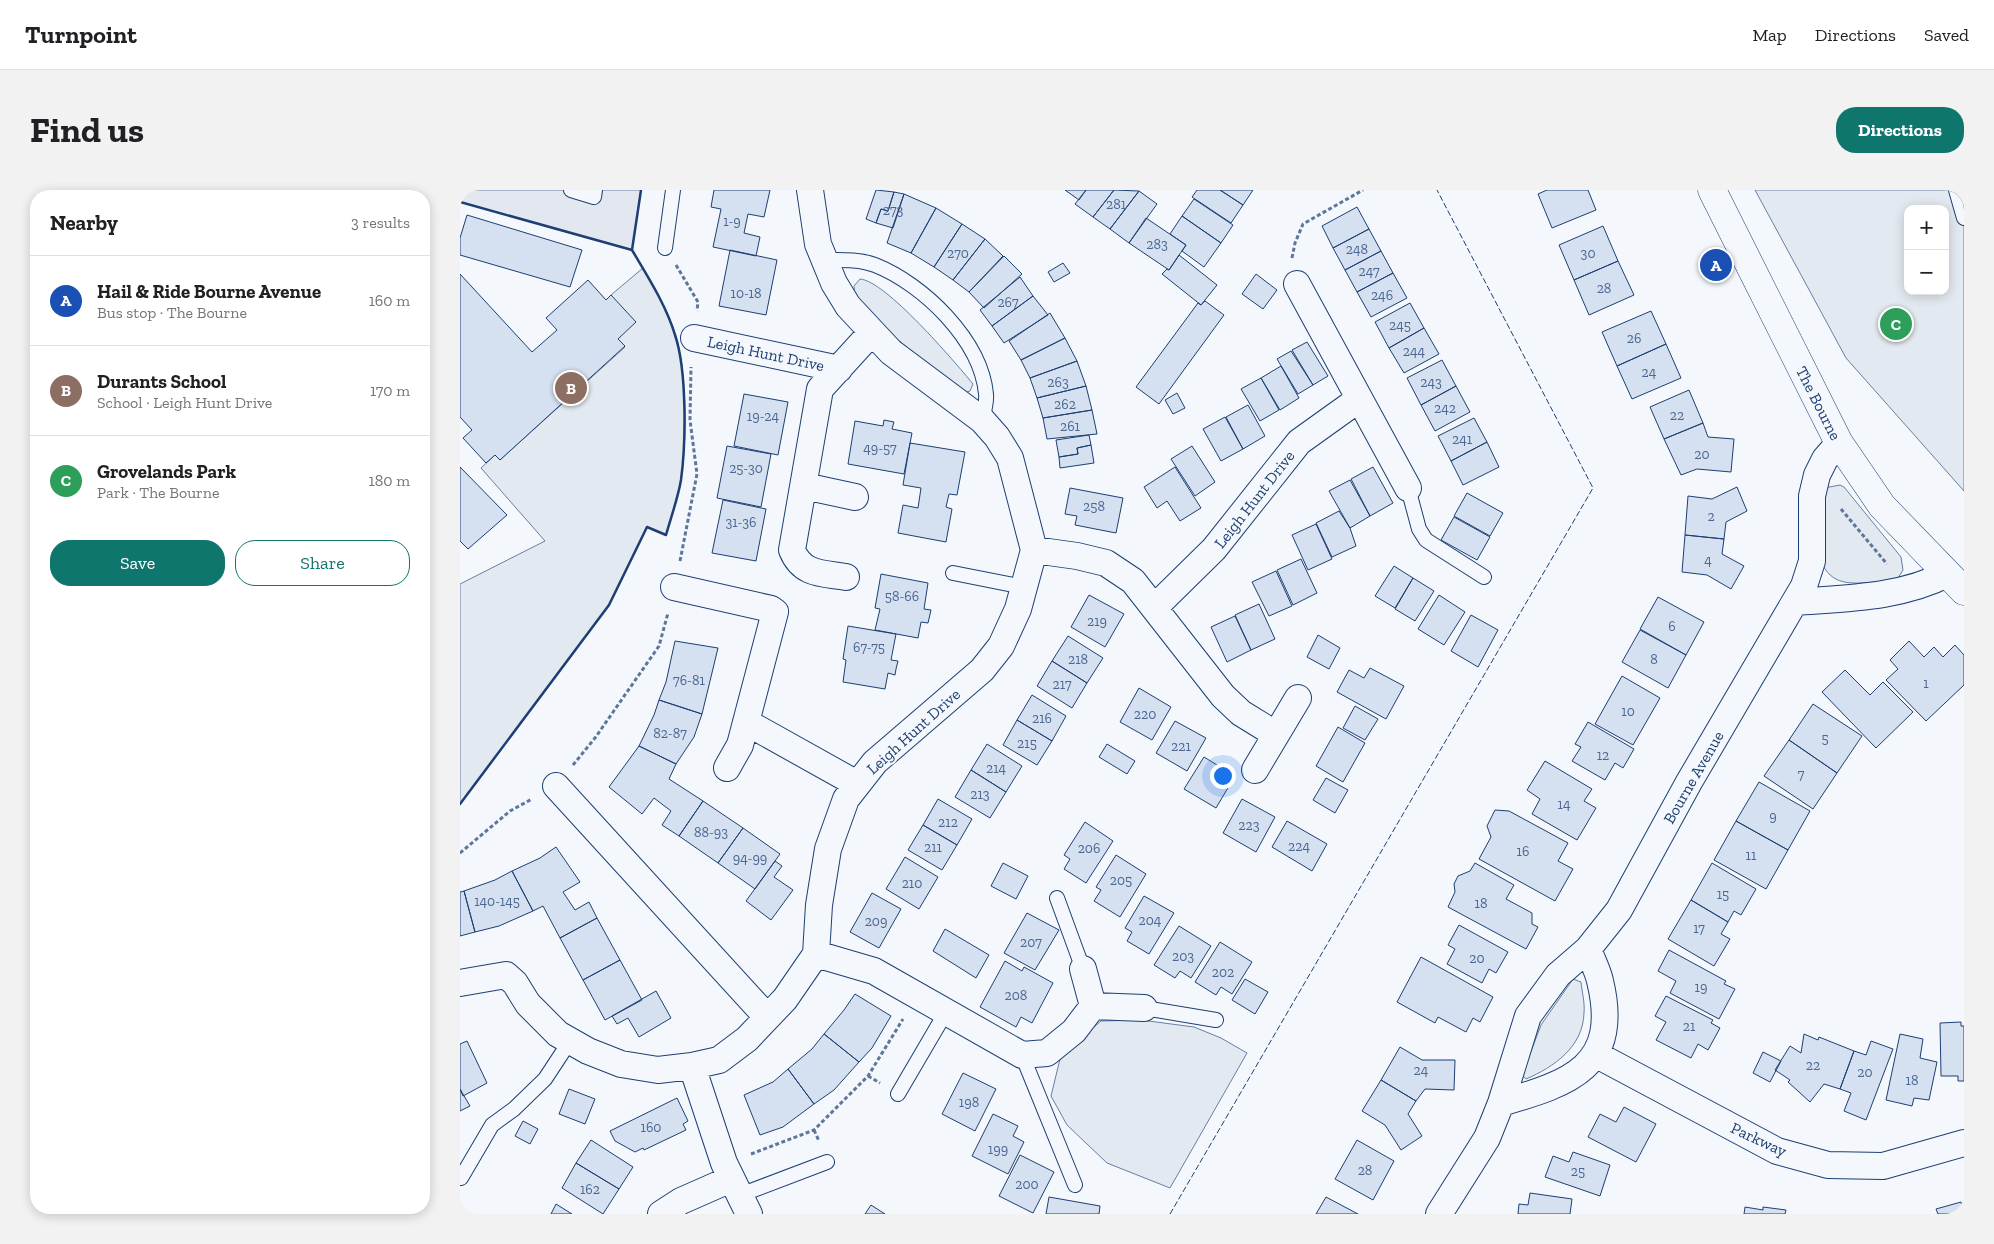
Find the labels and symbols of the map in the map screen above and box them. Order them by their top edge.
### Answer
house number: 281 [1106,196,1127,213]
house number: 273 [883,202,903,219]
house number: 1-9 [723,213,741,230]
house number: 283 [1146,236,1168,253]
house number: 248 [1346,241,1368,258]
house number: 270 [947,245,969,262]
house number: 30 [1581,245,1595,262]
pin: A [1700,246,1732,284]
house number: 247 [1358,263,1380,280]
house number: 28 [1597,280,1611,297]
house number: 10-18 [731,285,761,302]
house number: 246 [1371,287,1393,304]
house number: 267 [997,294,1019,311]
pin: C [1880,305,1912,343]
house number: 245 [1389,317,1411,334]
house number: 26 [1627,330,1641,347]
street label: Leigh Hunt Drive [706,332,826,375]
house number: 244 [1403,343,1426,360]
street label: The Bourne [1792,363,1845,443]
house number: 24 [1642,364,1657,381]
pin: B [555,369,587,407]
house number: 263 [1047,374,1069,391]
house number: 243 [1420,374,1442,391]
house number: 262 [1054,396,1076,413]
house number: 242 [1434,400,1456,417]
house number: 22 [1670,407,1684,424]
house number: 19-24 [747,408,780,425]
house number: 261 [1060,418,1081,435]
house number: 241 [1452,431,1473,448]
house number: 49-57 [863,440,897,457]
house number: 20 [1694,446,1710,463]
street label: Leigh Hunt Drive [1210,447,1299,552]
house number: 25-30 [729,460,763,477]
house number: 258 [1083,498,1105,515]
house number: 2 [1707,508,1715,525]
house number: 31-36 [726,514,756,531]
house number: 4 [1704,552,1712,569]
house number: 58-66 [885,588,919,605]
house number: 219 [1087,613,1107,630]
house number: 6 [1668,618,1676,635]
house number: 67-75 [853,639,885,656]
house number: 218 [1068,651,1088,668]
house number: 8 [1650,651,1658,668]
house number: 76-81 [673,672,706,689]
house number: 1 [1923,675,1929,692]
house number: 217 [1053,676,1072,693]
street label: Leigh Hunt Drive [863,684,964,778]
house number: 10 [1621,703,1635,720]
house number: 220 [1134,706,1156,723]
house number: 216 [1032,710,1052,727]
house number: 82-87 [653,725,687,742]
street label: Bourne Avenue [1659,727,1728,827]
house number: 5 [1821,730,1829,747]
house number: 215 [1017,735,1037,752]
house number: 221 [1171,738,1192,755]
house number: 12 [1597,747,1609,764]
house number: 214 [986,760,1007,777]
your location [1210,763,1236,789]
house number: 7 [1798,766,1805,783]
house number: 213 [970,786,990,803]
house number: 14 [1558,796,1571,813]
house number: 9 [1769,808,1777,825]
house number: 212 [938,814,958,831]
house number: 223 [1238,817,1260,834]
house number: 88-93 [694,824,728,841]
house number: 224 [1288,838,1310,855]
house number: 211 [924,839,943,856]
house number: 206 [1078,840,1100,857]
house number: 16 [1517,843,1529,860]
house number: 11 [1746,847,1757,864]
house number: 94-99 [733,850,767,867]
house number: 205 [1110,872,1132,889]
house number: 210 [902,875,922,892]
house number: 15 [1717,886,1729,903]
house number: 140-145 [474,893,520,910]
house number: 18 [1475,895,1487,912]
house number: 204 [1139,912,1162,929]
house number: 209 [865,913,887,930]
house number: 17 [1693,920,1705,937]
house number: 207 [1020,934,1042,951]
house number: 203 [1172,948,1194,965]
house number: 20 [1469,950,1485,967]
house number: 202 [1212,964,1234,981]
house number: 19 [1695,979,1707,996]
house number: 208 [1005,987,1027,1004]
house number: 21 [1683,1018,1696,1035]
house number: 22 [1806,1057,1820,1074]
house number: 24 [1414,1062,1429,1079]
house number: 20 [1857,1064,1873,1081]
house number: 18 [1906,1072,1918,1089]
house number: 198 [959,1094,979,1111]
street label: Parkway [1728,1118,1791,1161]
house number: 160 [641,1119,661,1136]
house number: 199 [988,1141,1008,1158]
house number: 28 [1358,1162,1372,1179]
house number: 25 [1571,1163,1585,1180]
house number: 200 [1015,1176,1039,1193]
house number: 162 [580,1181,600,1198]

